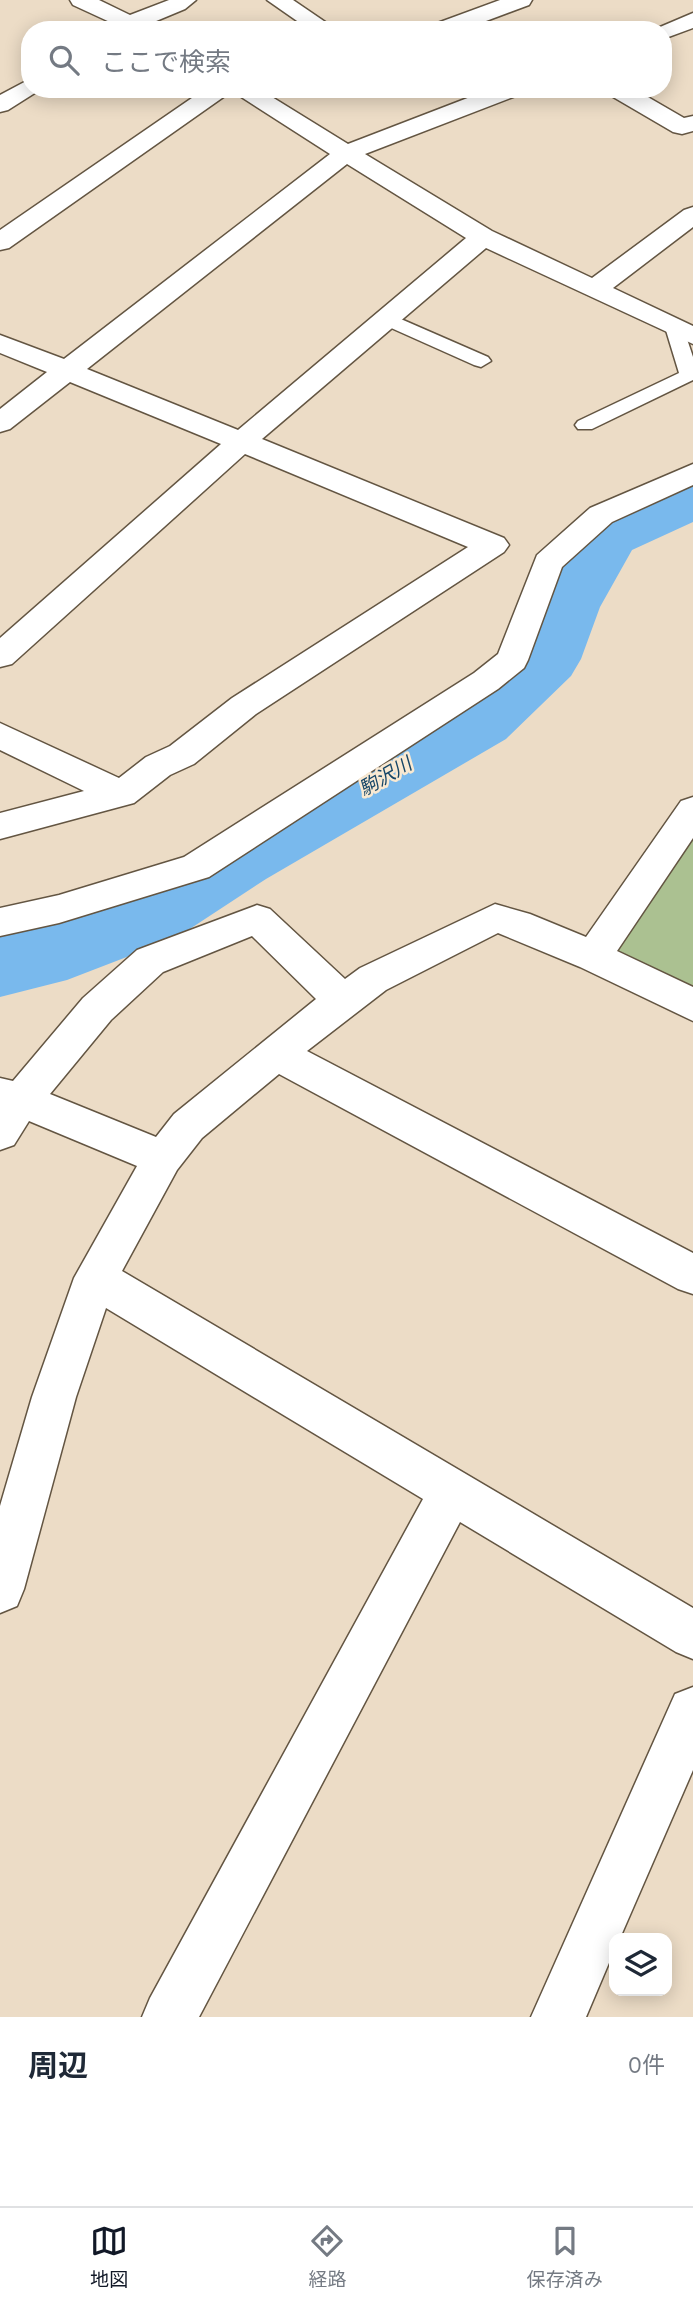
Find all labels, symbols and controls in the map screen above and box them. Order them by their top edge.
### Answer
search box [21,21,672,98]
icon: search [45,41,83,79]
text: ここで検索 [101,47,231,77]
water label: 駒沢川 [355,751,417,801]
map controls [609,1933,672,1996]
button: layers [609,1933,672,1996]
text: 周辺 [28,2048,88,2083]
text: 0件 [628,2052,665,2079]
tab: 地図 [90,2222,128,2291]
tab: 経路 [308,2222,347,2291]
tab: 保存済み [527,2222,603,2291]

